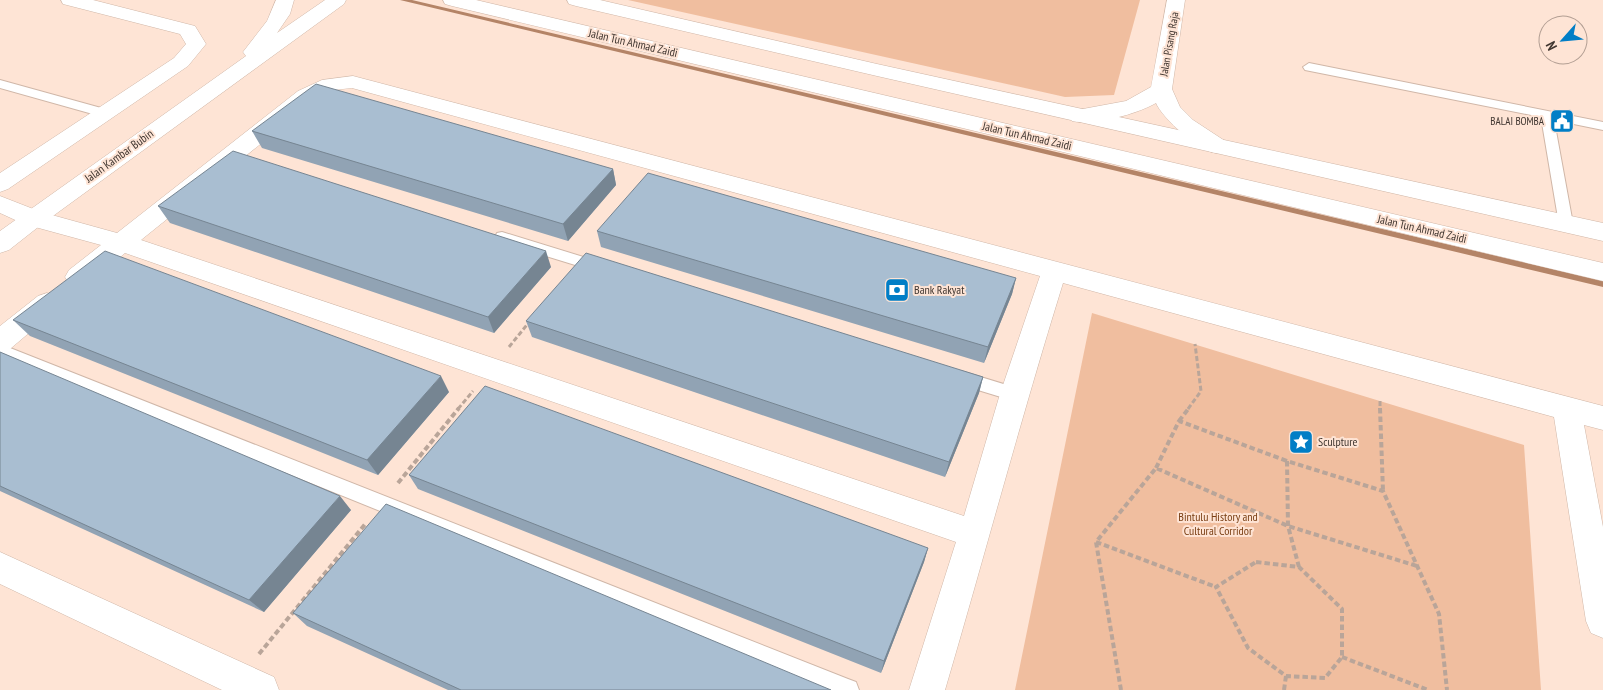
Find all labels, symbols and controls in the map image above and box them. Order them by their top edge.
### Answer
street label: Jalan Pisang Raja [1156,11,1182,78]
north arrow [1538,15,1588,65]
street label: Jalan Tun Ahmad Zaidi [586,25,679,60]
text: N [1542,38,1561,53]
public building icon: BALAI BOMBA [1549,108,1575,134]
place label: BALAI BOMBA [1490,114,1545,128]
street label: Jalan Tun Ahmad Zaidi [980,118,1073,153]
street label: Jalan Kambar Bubin [81,126,156,186]
street label: Jalan Tun Ahmad Zaidi [1375,211,1468,246]
bank icon: Bank Rakyat [884,277,910,303]
place label: Bank Rakyat [914,282,965,297]
place icon: Sculpture [1288,429,1314,455]
place label: Sculpture [1318,434,1357,449]
park label: Bintulu History and Cultural Corridor [1178,509,1258,538]

